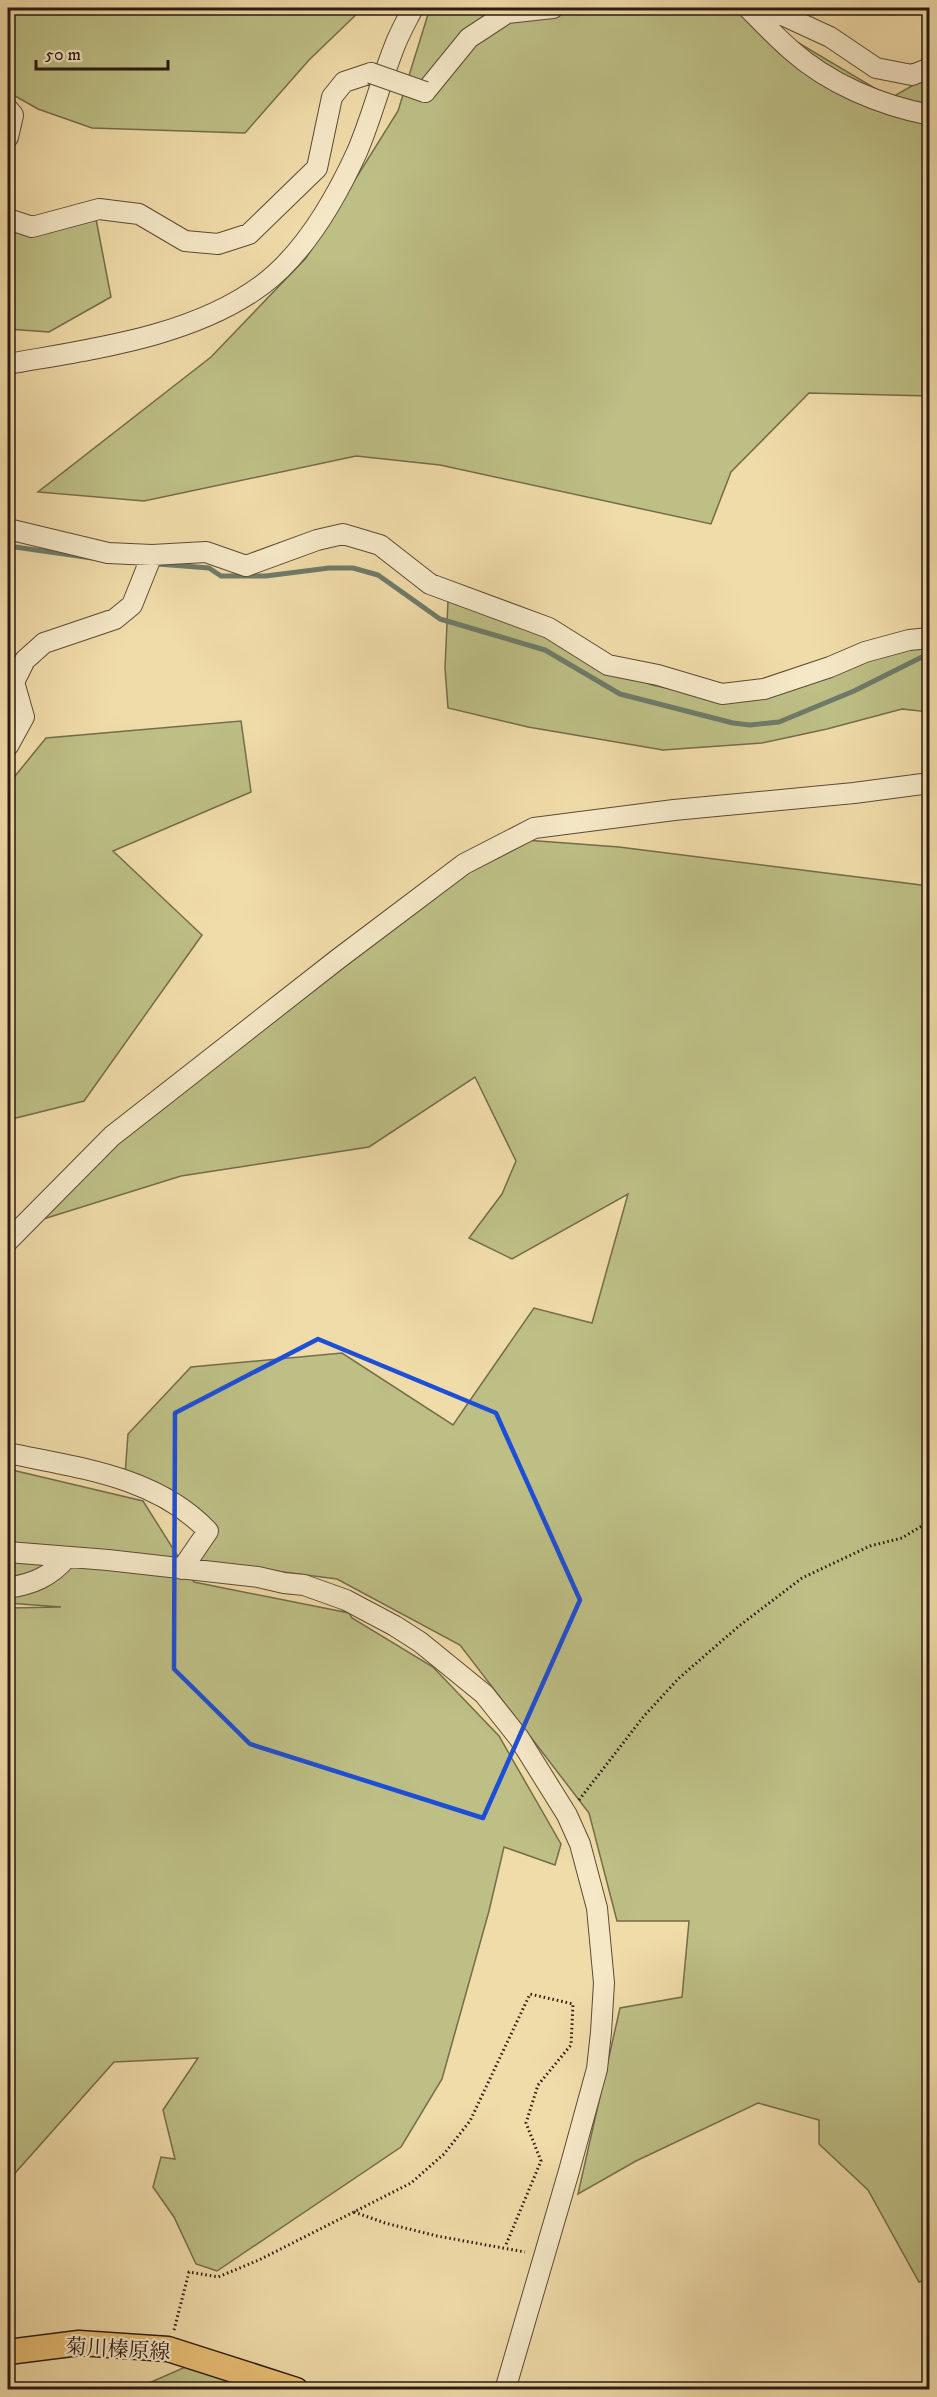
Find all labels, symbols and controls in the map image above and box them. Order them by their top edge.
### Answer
scale bar [36,33,168,71]
text: 50 m [45,44,81,66]
street label: 菊川榛原線 [65,2334,171,2366]

